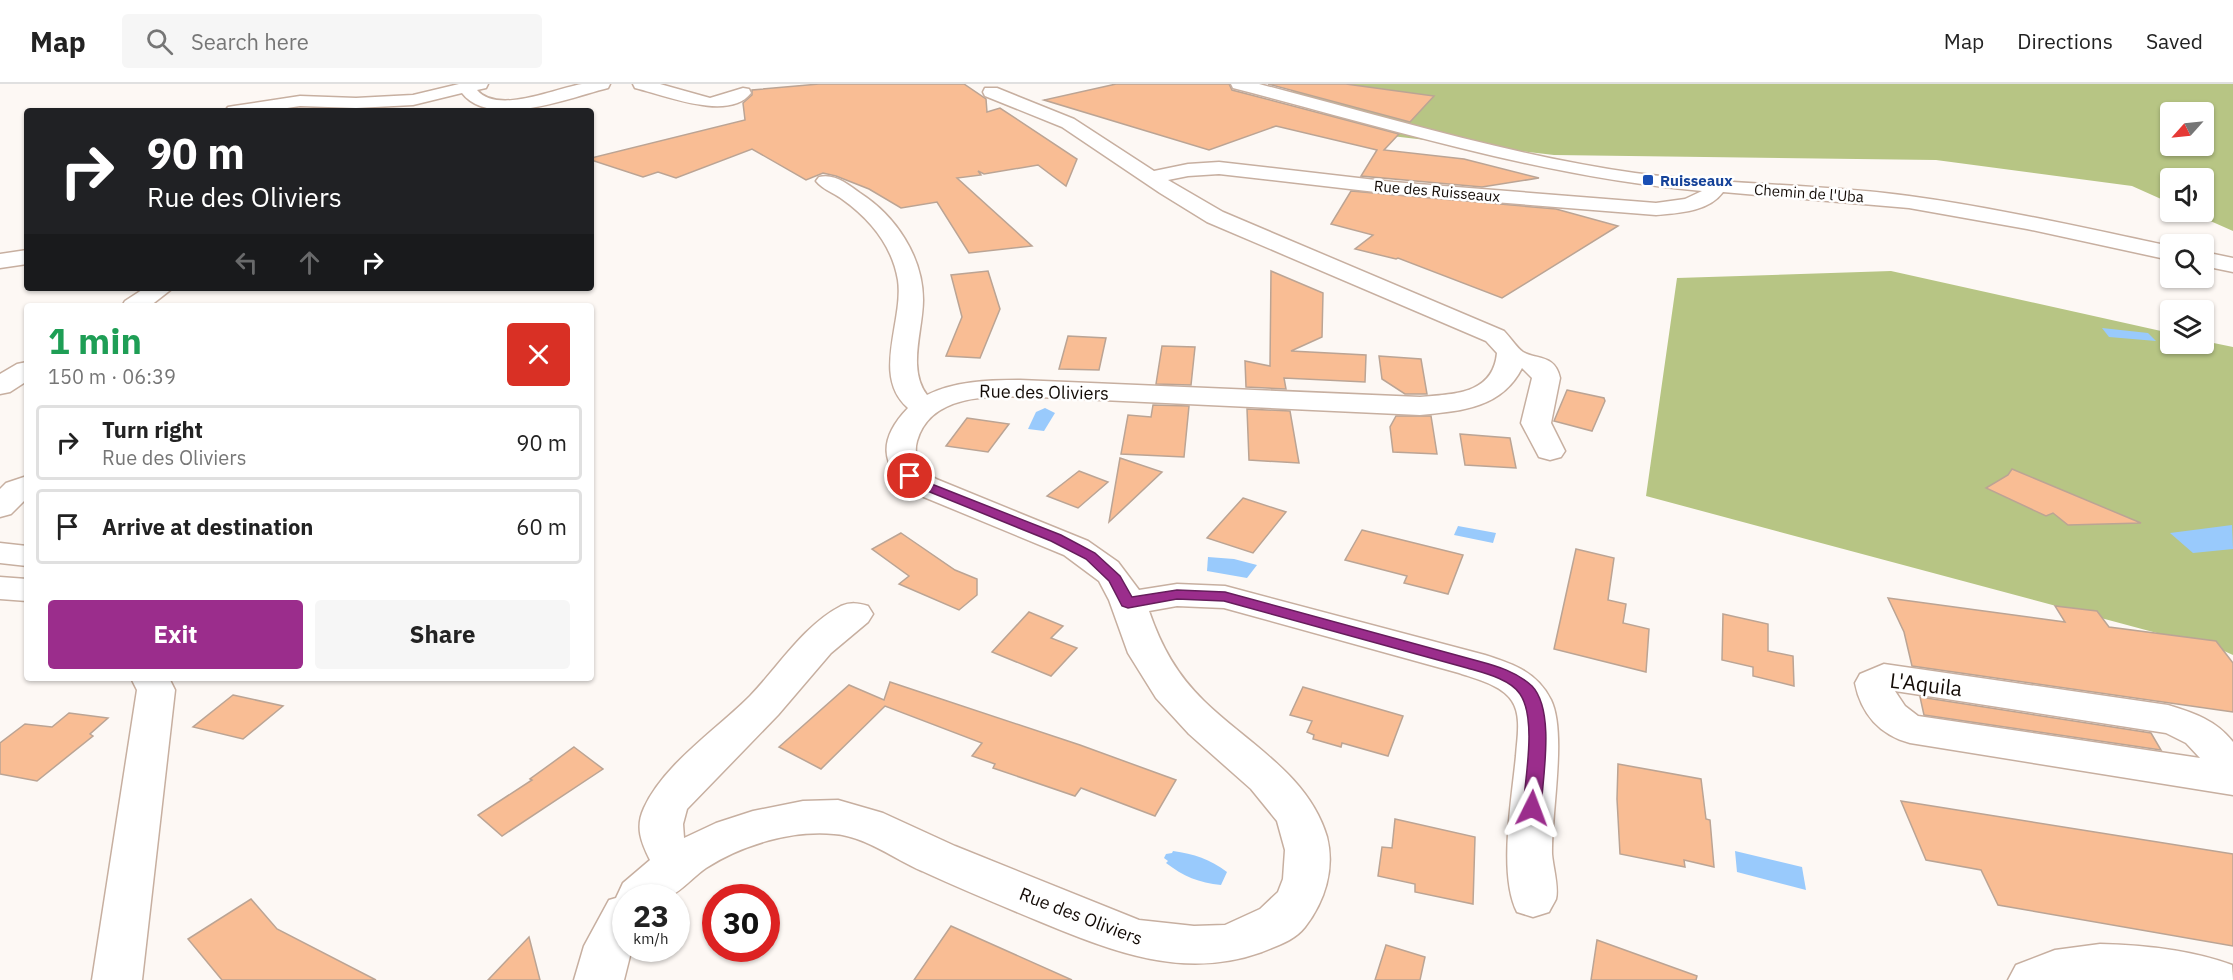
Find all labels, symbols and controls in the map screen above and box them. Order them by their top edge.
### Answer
search box [122,14,542,68]
text: Map [30,23,86,60]
icon: search [143,25,176,58]
text: Search here [191,27,309,56]
text: Map [1944,27,1984,55]
text: Directions [2017,27,2113,55]
text: Saved [2146,27,2203,55]
north arrow [2160,102,2214,156]
map controls [2160,102,2214,354]
text: 90 m [147,126,245,181]
icon: right [48,132,126,210]
button: sound [2160,168,2214,222]
place label: Ruisseaux [1660,171,1733,190]
marker: Ruisseaux [1641,173,1655,187]
street label: Rue des Ruisseaux [1373,176,1501,206]
text: Rue des Oliviers [147,179,342,214]
street label: Chemin de l'Uba [1753,180,1865,206]
button: search [2160,234,2214,288]
icon: left [230,246,263,279]
icon: ahead [293,246,326,279]
icon: right [356,246,389,279]
button: layers [2160,300,2214,354]
text: 1 min [48,317,142,364]
button: close [507,323,570,386]
text: 150 m · 06:39 [48,363,176,390]
street label: Rue des Oliviers [979,379,1109,405]
text: Turn right [102,415,203,444]
icon: right [51,426,84,459]
text: 90 m [516,428,567,457]
text: Rue des Oliviers [102,444,246,471]
pin [884,450,935,501]
icon: arrive [893,459,926,492]
icon: arrive [51,510,84,543]
text: Arrive at destination [102,512,313,541]
text: 60 m [516,512,567,541]
button: Exit [48,600,303,669]
button: Share [315,600,570,669]
street label: L'Aquila [1888,666,1964,702]
position arrow [1500,776,1564,840]
street label: Rue des Oliviers [1016,882,1146,950]
speed limit sign: 30 [702,884,780,962]
text: 23 [633,896,669,935]
text: km/h [633,929,669,948]

